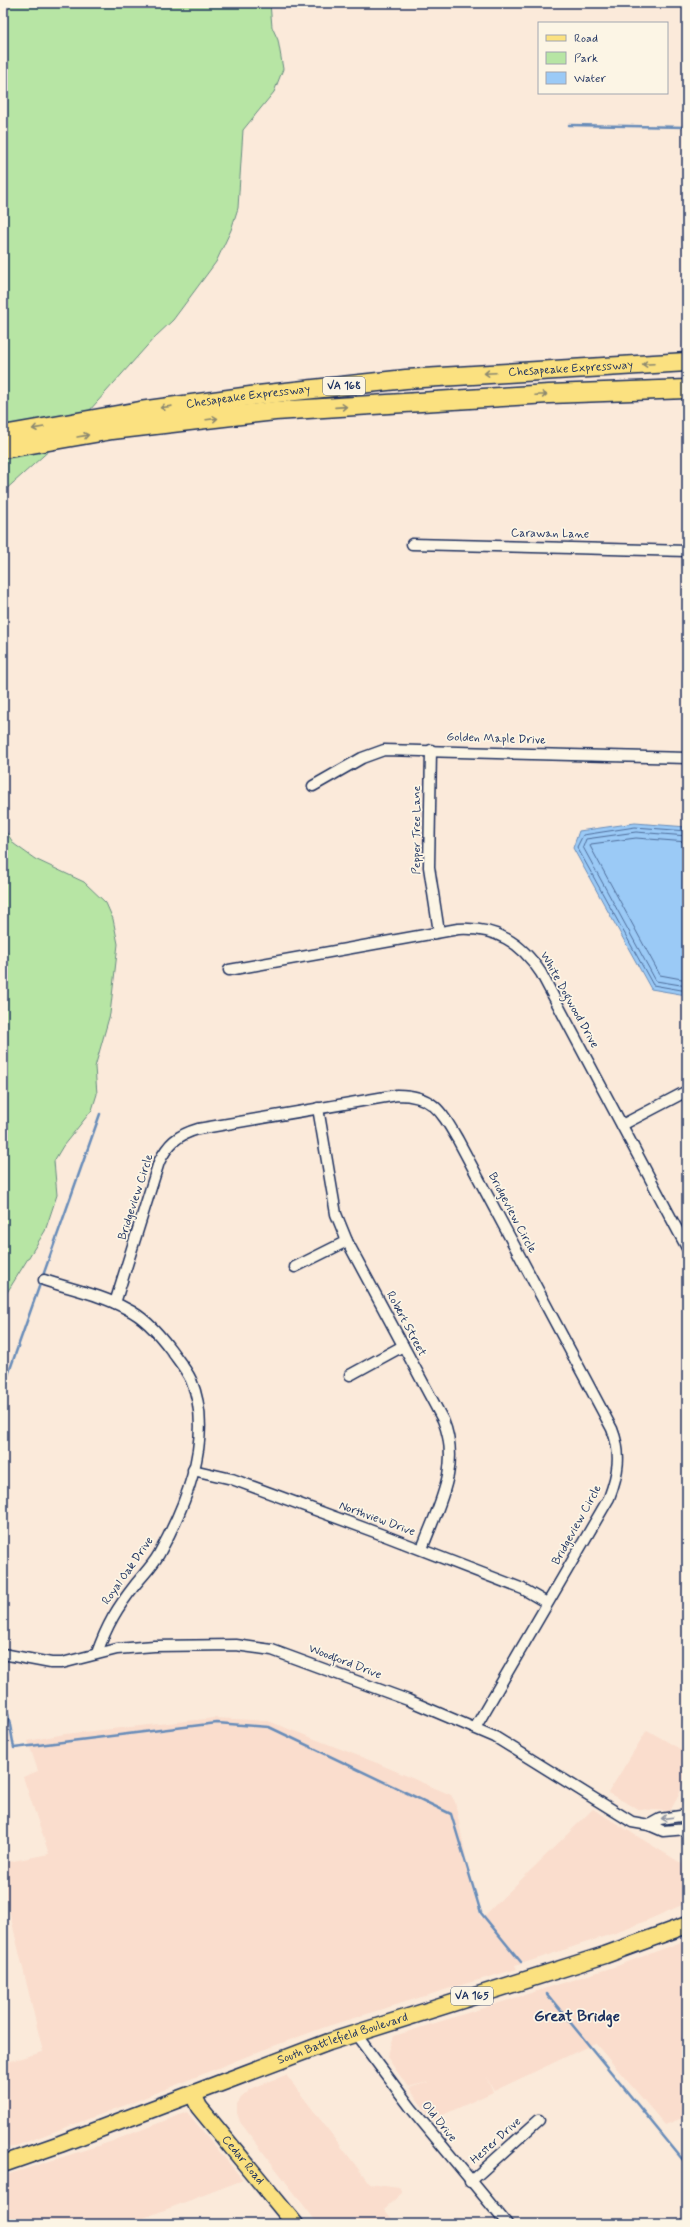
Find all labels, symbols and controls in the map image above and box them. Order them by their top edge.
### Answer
legend [538,22,668,94]
text: Road [574,31,598,47]
text: Park [574,51,598,67]
text: Water [574,71,606,87]
street label: Chesapeake Expressway [508,357,634,381]
one-way arrow [642,361,655,368]
one-way arrow [484,369,497,377]
road number: VA 168 [323,377,365,395]
street label: Chesapeake Expressway [185,381,311,413]
one-way arrow [534,391,547,398]
one-way arrow [160,403,173,411]
one-way arrow [334,403,347,410]
one-way arrow [205,415,218,422]
one-way arrow [32,425,45,433]
one-way arrow [76,431,89,439]
street label: Carawan Lane [511,525,589,543]
street label: Golden Maple Drive [446,729,546,749]
street label: Pepper Tree Lane [409,785,425,874]
street label: White Dogwood Drive [535,949,602,1052]
street label: Bridgeview Circle [115,1152,158,1242]
street label: Bridgeview Circle [484,1170,540,1256]
street label: Robert Street [382,1289,430,1360]
street label: Bridgeview Circle [548,1482,606,1568]
street label: Northview Drive [337,1498,417,1540]
street label: Royal Oak Drive [99,1534,157,1608]
street label: Woodford Drive [306,1641,384,1684]
one-way arrow [661,1814,674,1822]
road number: VA 165 [451,1987,493,2005]
district label: Great Bridge [534,2006,620,2028]
street label: South Battlefield Boulevard [275,2010,410,2069]
street label: Old Drive [418,2098,460,2146]
street label: Hester Drive [467,2114,525,2168]
street label: Cedar Road [218,2132,267,2188]

